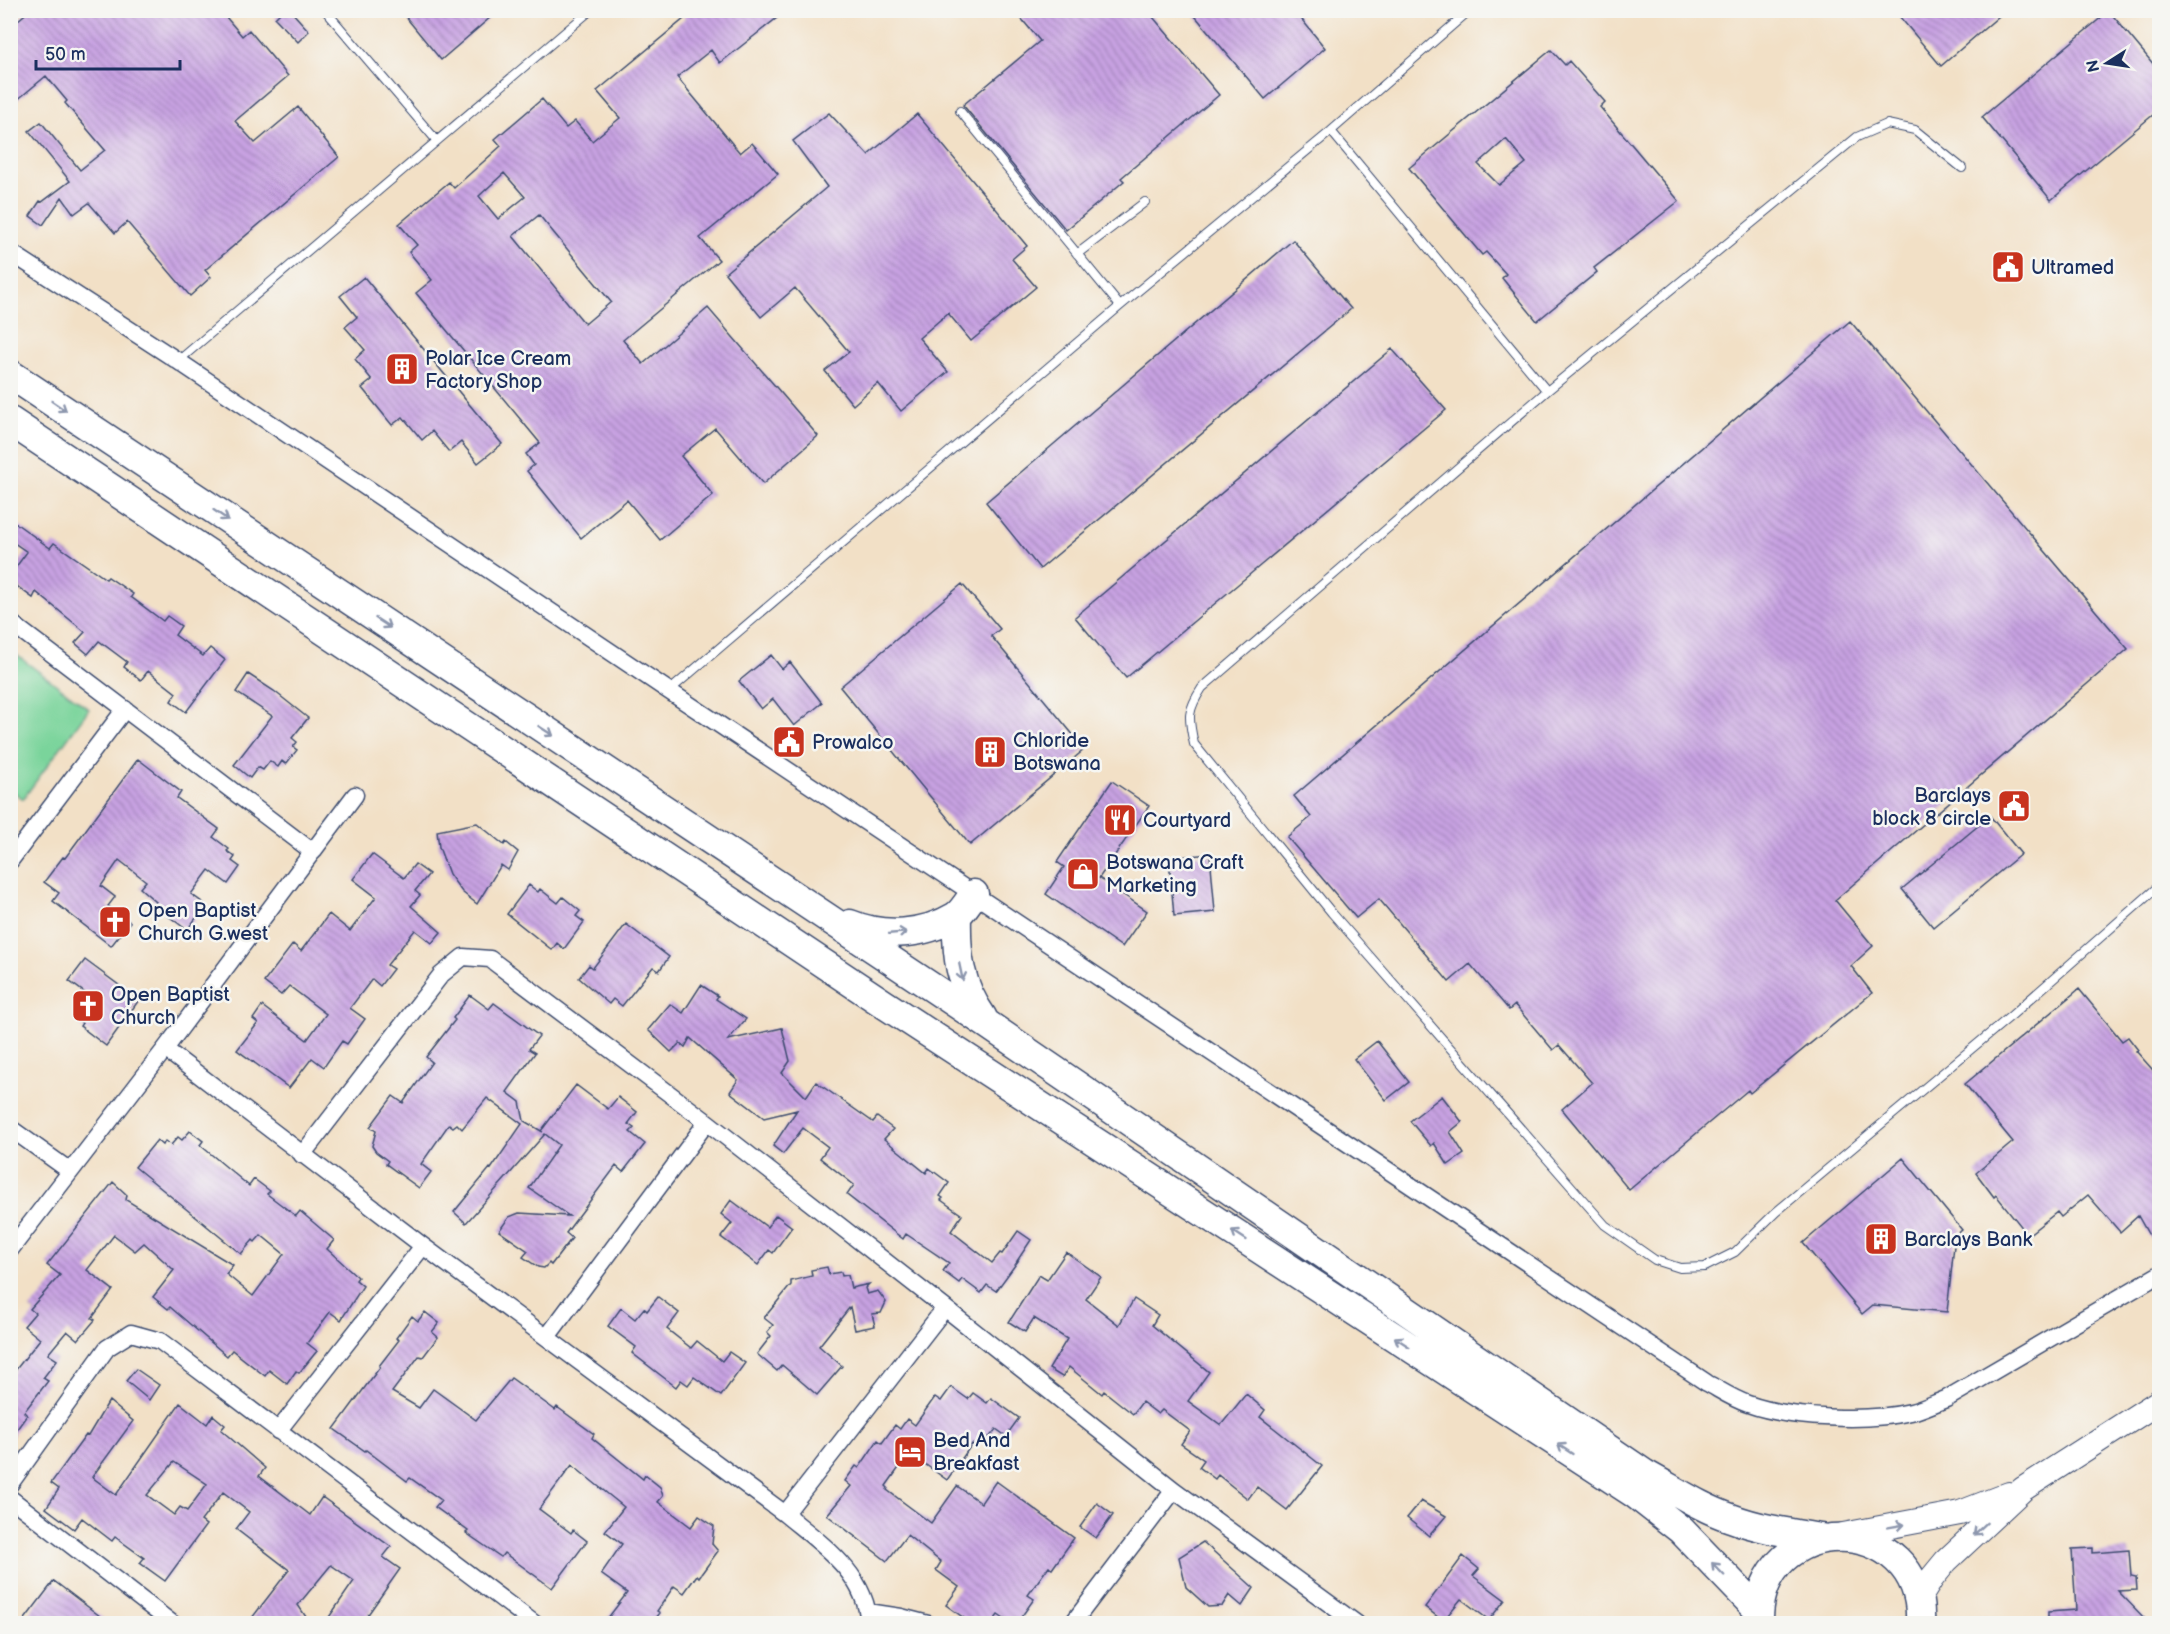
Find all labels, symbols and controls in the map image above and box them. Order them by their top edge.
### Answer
scale bar [36,33,180,71]
north arrow [2077,33,2137,93]
text: 50 m [45,44,86,65]
text: N [2083,58,2104,74]
public building icon: Ultramed [1990,249,2026,285]
place label: Ultramed [2031,256,2114,280]
place label: Polar Ice Cream Factory Shop [425,347,571,394]
building icon: Polar Ice Cream Factory Shop [384,351,420,387]
one-way arrow [50,401,67,413]
one-way arrow [212,509,229,521]
one-way arrow [375,617,391,629]
public building icon: Prowalco [771,724,807,760]
one-way arrow [537,725,554,737]
place label: Chloride Botswana [1013,729,1101,776]
place label: Prowalco [812,731,894,755]
building icon: Chloride Botswana [972,734,1008,770]
place label: Barclays block 8 circle [1872,784,1991,831]
public building icon: Barclays block 8 circle [1996,788,2032,824]
restaurant icon: Courtyard [1102,802,1138,838]
place label: Courtyard [1143,809,1231,833]
place label: Botswana Craft Marketing [1106,851,1244,898]
shop icon: Botswana Craft Marketing [1065,856,1101,892]
place label: Open Baptist Church G.west [138,899,268,946]
church icon: Open Baptist Church G.west [97,904,133,940]
one-way arrow [888,927,908,938]
one-way arrow [956,963,968,982]
place label: Open Baptist Church [111,983,230,1030]
church icon: Open Baptist Church [70,988,106,1024]
building icon: Barclays Bank [1863,1221,1899,1257]
place label: Barclays Bank [1904,1228,2033,1252]
one-way arrow [1231,1229,1248,1241]
one-way arrow [1394,1336,1411,1348]
place label: Bed And Breakfast [933,1429,1019,1476]
hotel icon: Bed And Breakfast [892,1434,928,1470]
one-way arrow [1557,1442,1574,1455]
one-way arrow [1885,1520,1905,1531]
one-way arrow [1973,1522,1988,1536]
one-way arrow [1711,1561,1725,1576]

